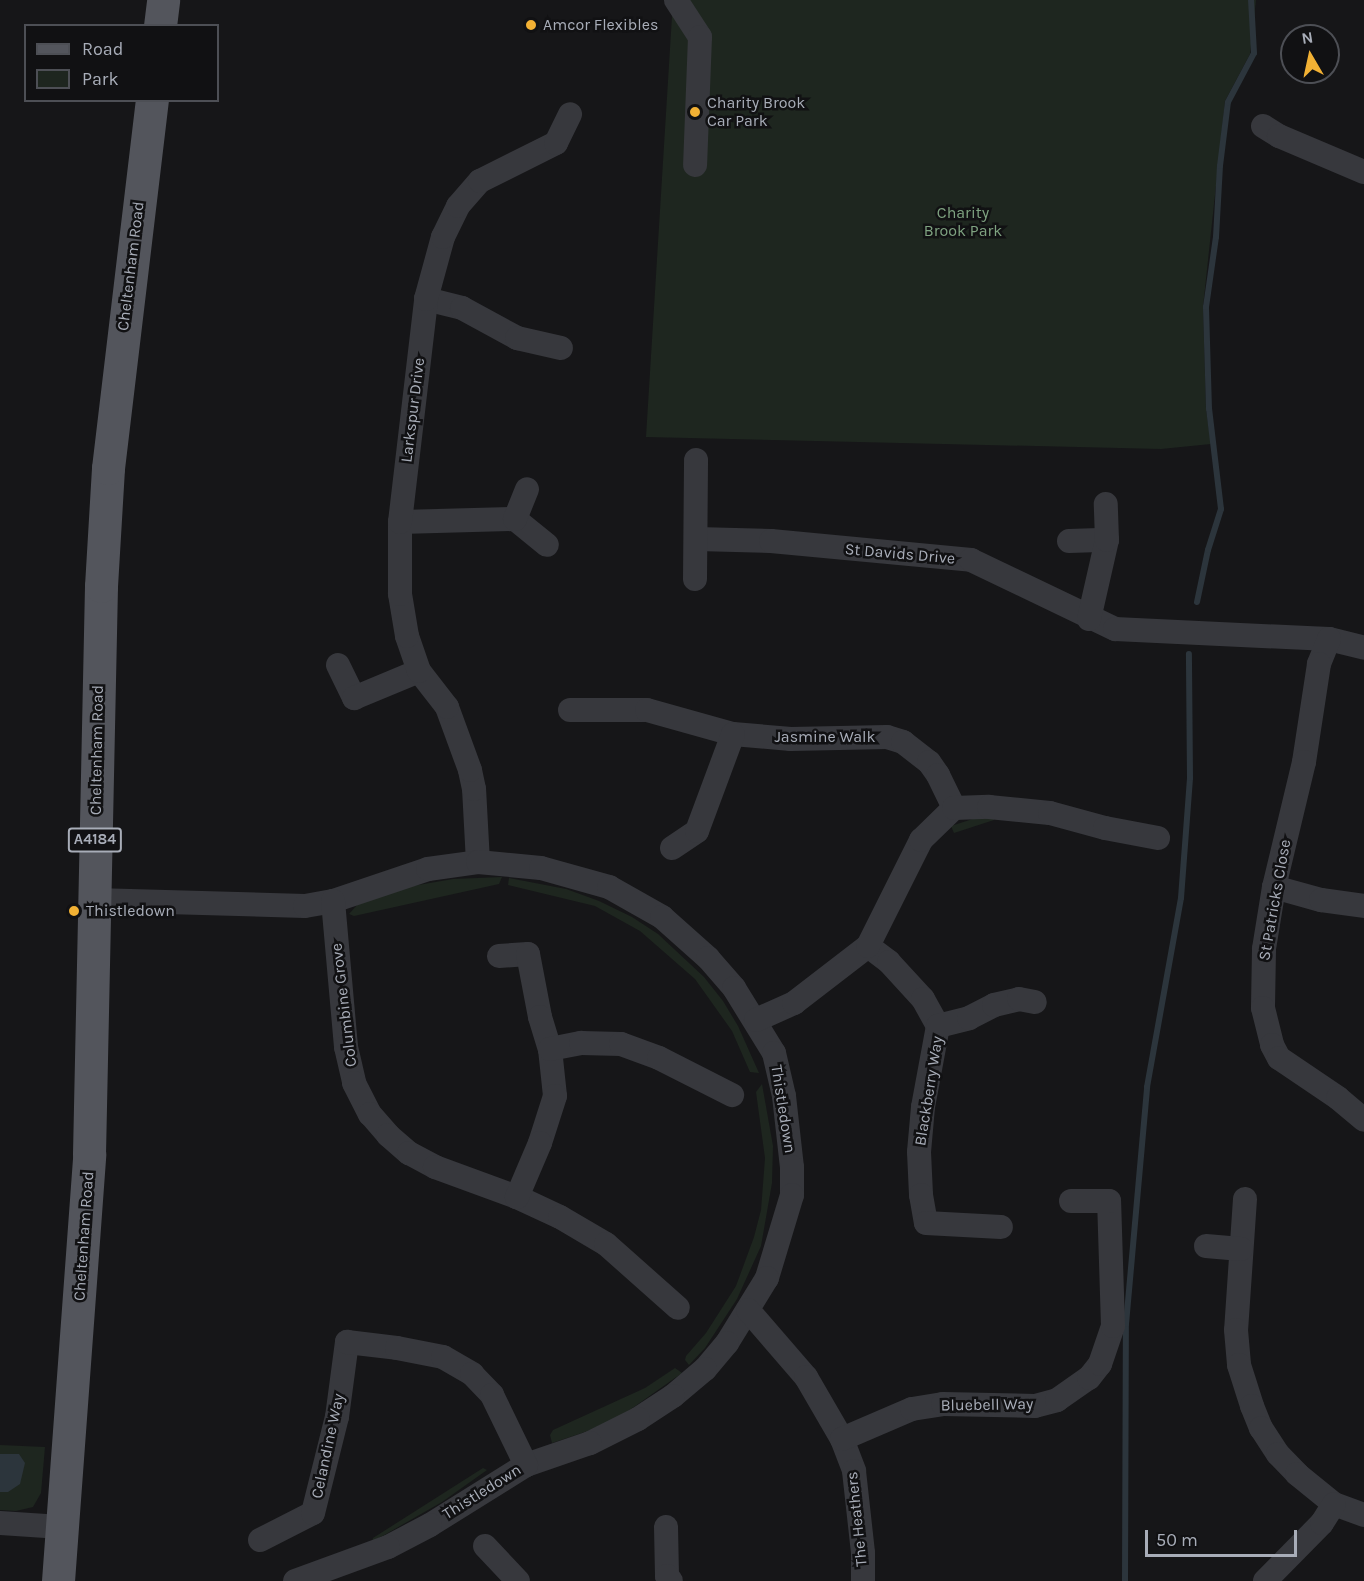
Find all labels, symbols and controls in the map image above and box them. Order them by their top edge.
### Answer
place label: Amcor Flexibles [543,15,658,35]
marker: Amcor Flexibles [524,18,538,32]
legend [24,24,219,102]
north arrow [1280,24,1340,84]
text: N [1300,27,1315,48]
text: Road [82,38,123,60]
text: Park [82,68,119,90]
place label: Charity Brook Car Park [707,93,805,131]
marker: Charity Brook Car Park [688,105,702,119]
street label: Cheltenham Road [114,200,148,332]
park label: Charity Brook Park [924,203,1002,241]
street label: Larkspur Drive [397,356,429,464]
street label: St Davids Drive [844,540,956,568]
street label: Cheltenham Road [86,685,108,815]
street label: Jasmine Walk [774,727,876,747]
road number: A4184 [66,828,124,852]
street label: St Patricks Close [1255,838,1295,962]
place label: Thistledown [86,901,175,921]
marker: Thistledown [67,904,81,918]
street label: Columbine Grove [327,942,361,1068]
street label: Blackberry Way [911,1035,947,1147]
street label: Thistledown [767,1064,799,1154]
street label: Cheltenham Road [70,1170,98,1302]
street label: Celandine Way [307,1392,349,1500]
street label: Bluebell Way [940,1395,1034,1415]
street label: Thistledown [439,1460,525,1524]
street label: The Heathers [842,1471,872,1567]
scale bar [1148,1518,1300,1556]
text: 50 m [1156,1529,1198,1551]

